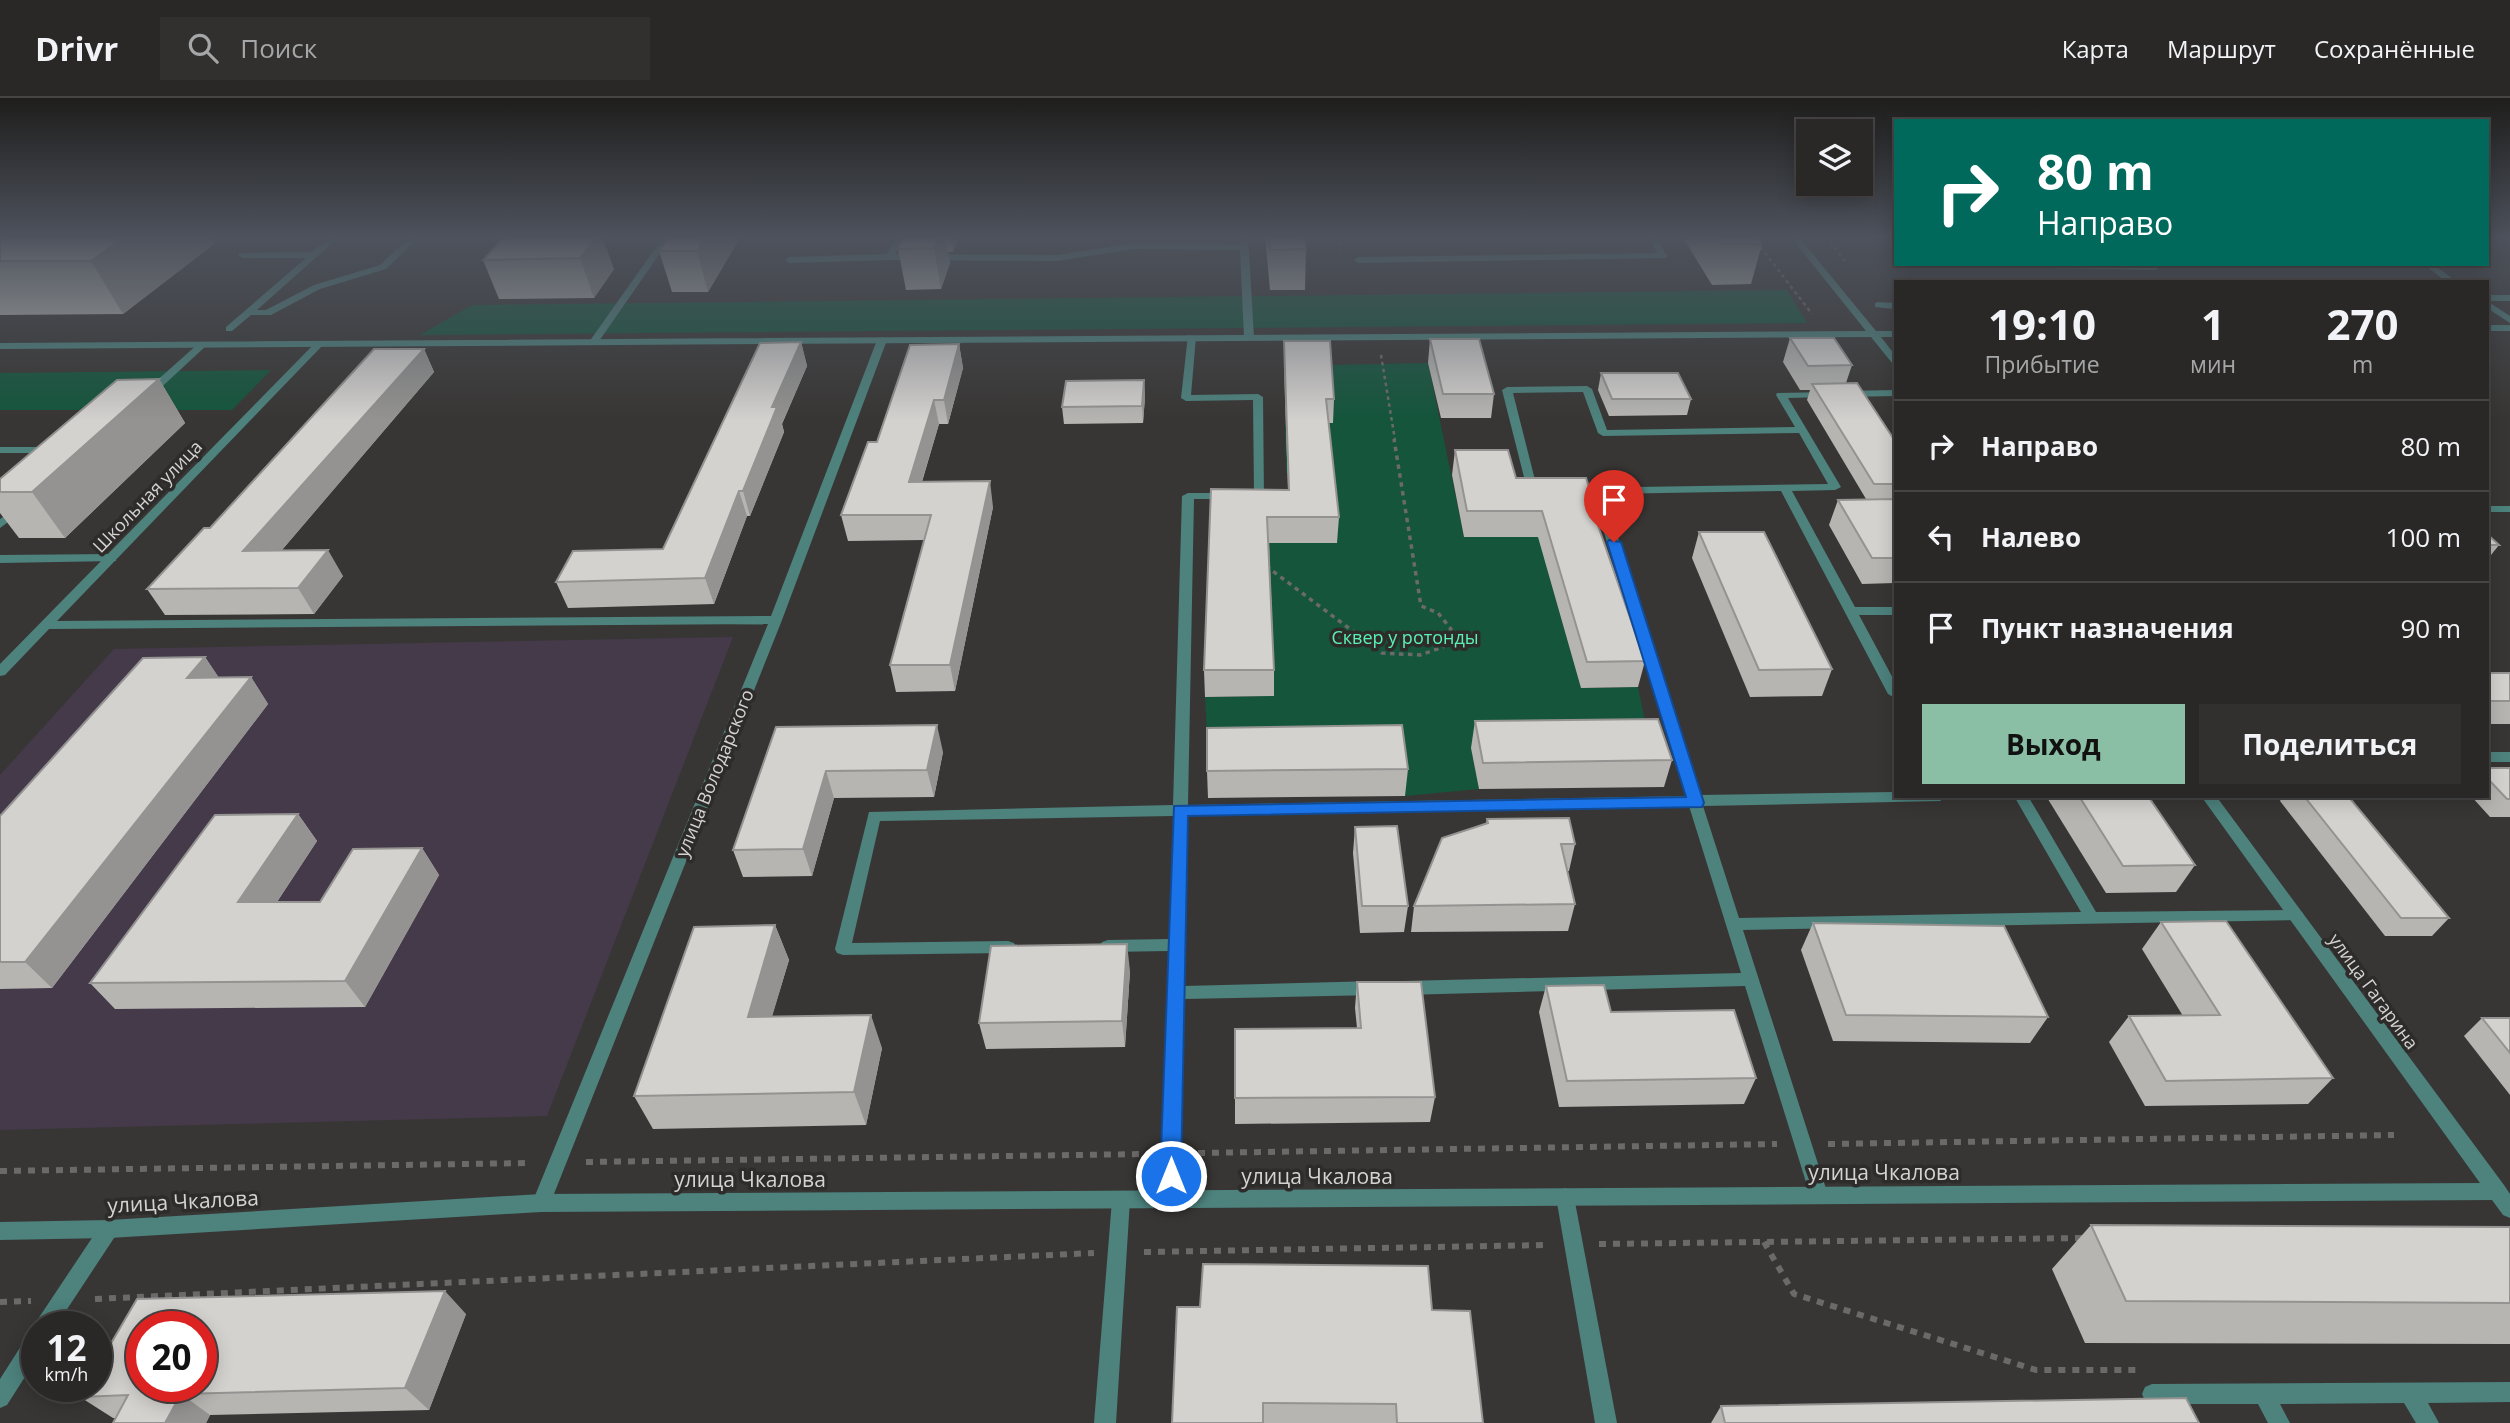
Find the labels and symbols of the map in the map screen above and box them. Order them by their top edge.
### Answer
street label: Школьная улица [87,435,207,557]
pin [1584,470,1644,542]
park label: Сквер у ротонды [1331,625,1479,649]
street label: улица Володарского [669,686,759,860]
street label: улица Гагарина [2324,928,2424,1054]
position arrow [1134,1139,1208,1213]
street label: улица Чкалова [1808,1158,1960,1186]
street label: улица Чкалова [1241,1162,1393,1190]
street label: улица Чкалова [674,1165,826,1193]
street label: улица Чкалова [107,1183,259,1219]
speed limit sign: 20 [126,1311,217,1402]

